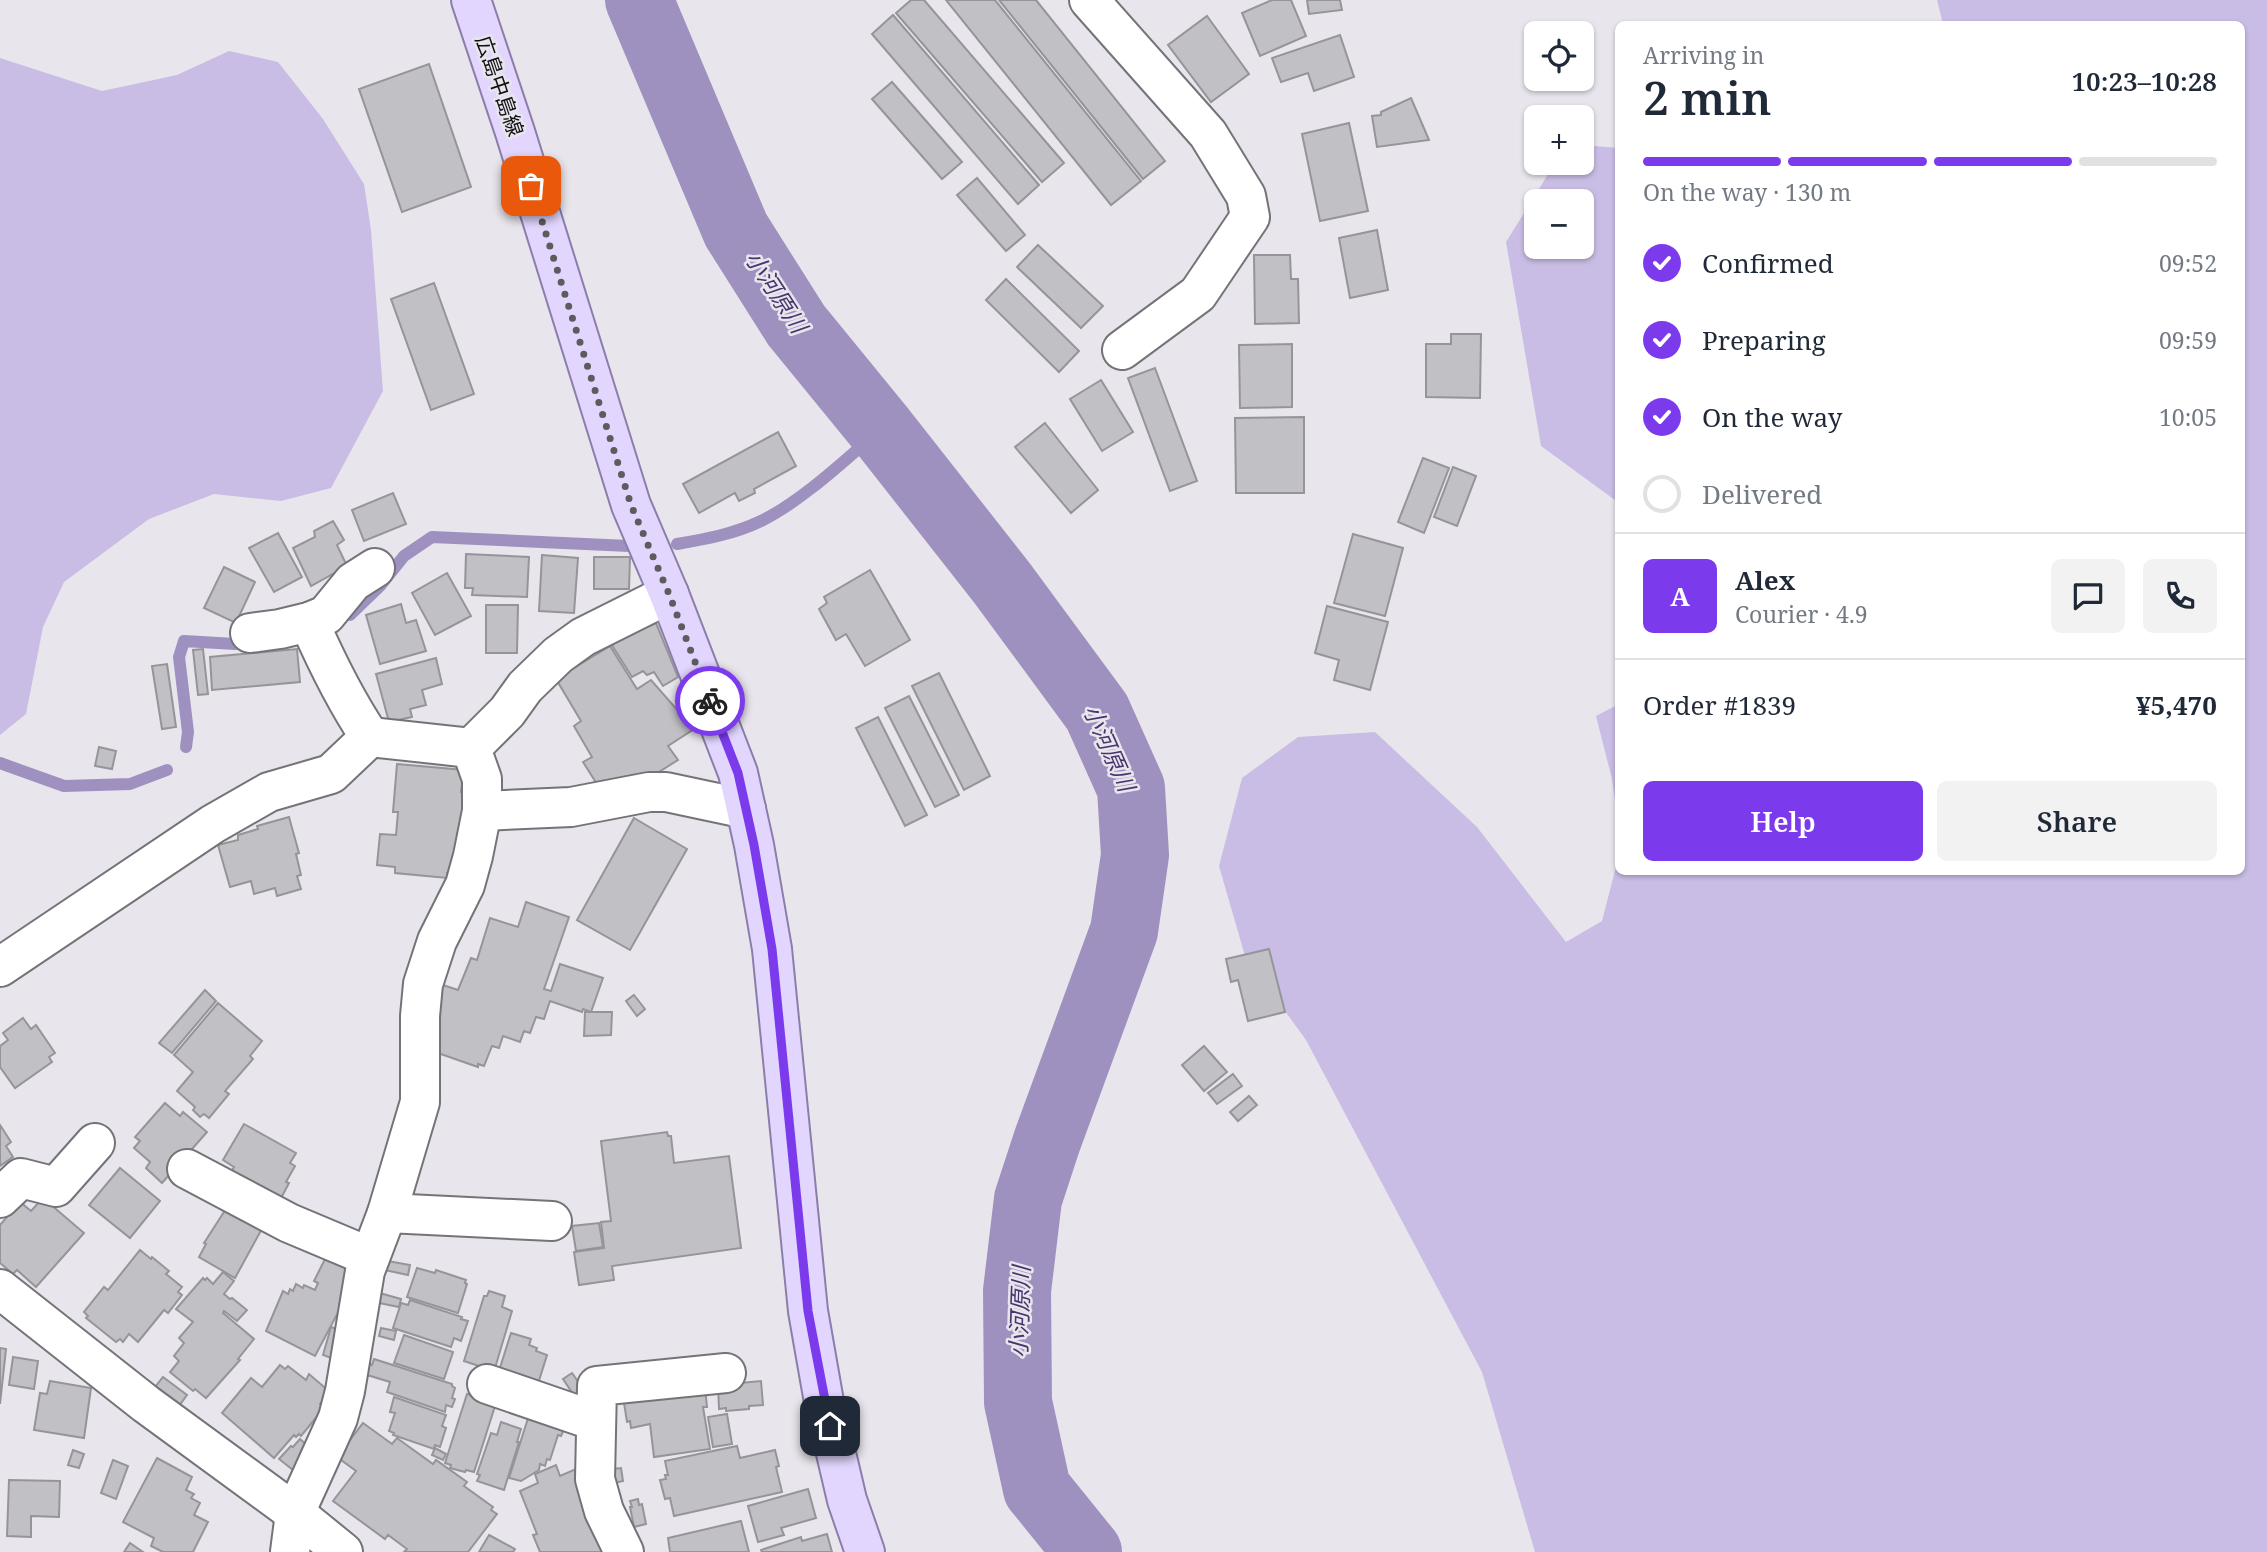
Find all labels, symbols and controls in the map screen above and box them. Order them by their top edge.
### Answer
map controls [1524,21,1594,259]
button: locate [1524,21,1594,91]
street label: 広島中島線 [470,31,530,140]
text: Arriving in [1643,39,1764,71]
text: 10:23–10:28 [2071,63,2217,99]
text: 2 min [1643,66,1771,128]
button: + [1524,105,1594,175]
pin [501,156,561,216]
icon: bag [512,167,550,205]
text: On the way · 130 m [1643,176,1851,208]
button: − [1524,189,1594,259]
water label: 小河原川 [738,244,817,341]
icon: check [1643,244,1681,282]
text: Confirmed [1702,245,1834,281]
text: 09:52 [2159,247,2217,279]
icon: check [1643,321,1681,359]
text: Preparing [1702,322,1826,358]
text: 09:59 [2159,324,2217,356]
icon: check [1643,398,1681,436]
text: On the way [1702,399,1842,435]
text: 10:05 [2159,401,2217,433]
text: Delivered [1702,476,1822,512]
button: chat [2051,559,2125,633]
button: phone [2143,559,2217,633]
text: Alex [1735,562,1795,598]
text: A [1670,578,1690,614]
text: Courier · 4.9 [1735,598,1868,630]
courier [675,666,745,736]
icon: bike [691,682,729,720]
text: Order #1839 [1643,687,1796,723]
text: ¥5,470 [2136,687,2217,723]
water label: 小河原川 [1077,699,1144,799]
button: Help [1643,781,1923,861]
button: Share [1937,781,2217,861]
water label: 小河原川 [1001,1262,1037,1358]
pin [800,1396,860,1456]
icon: home [811,1407,849,1445]

